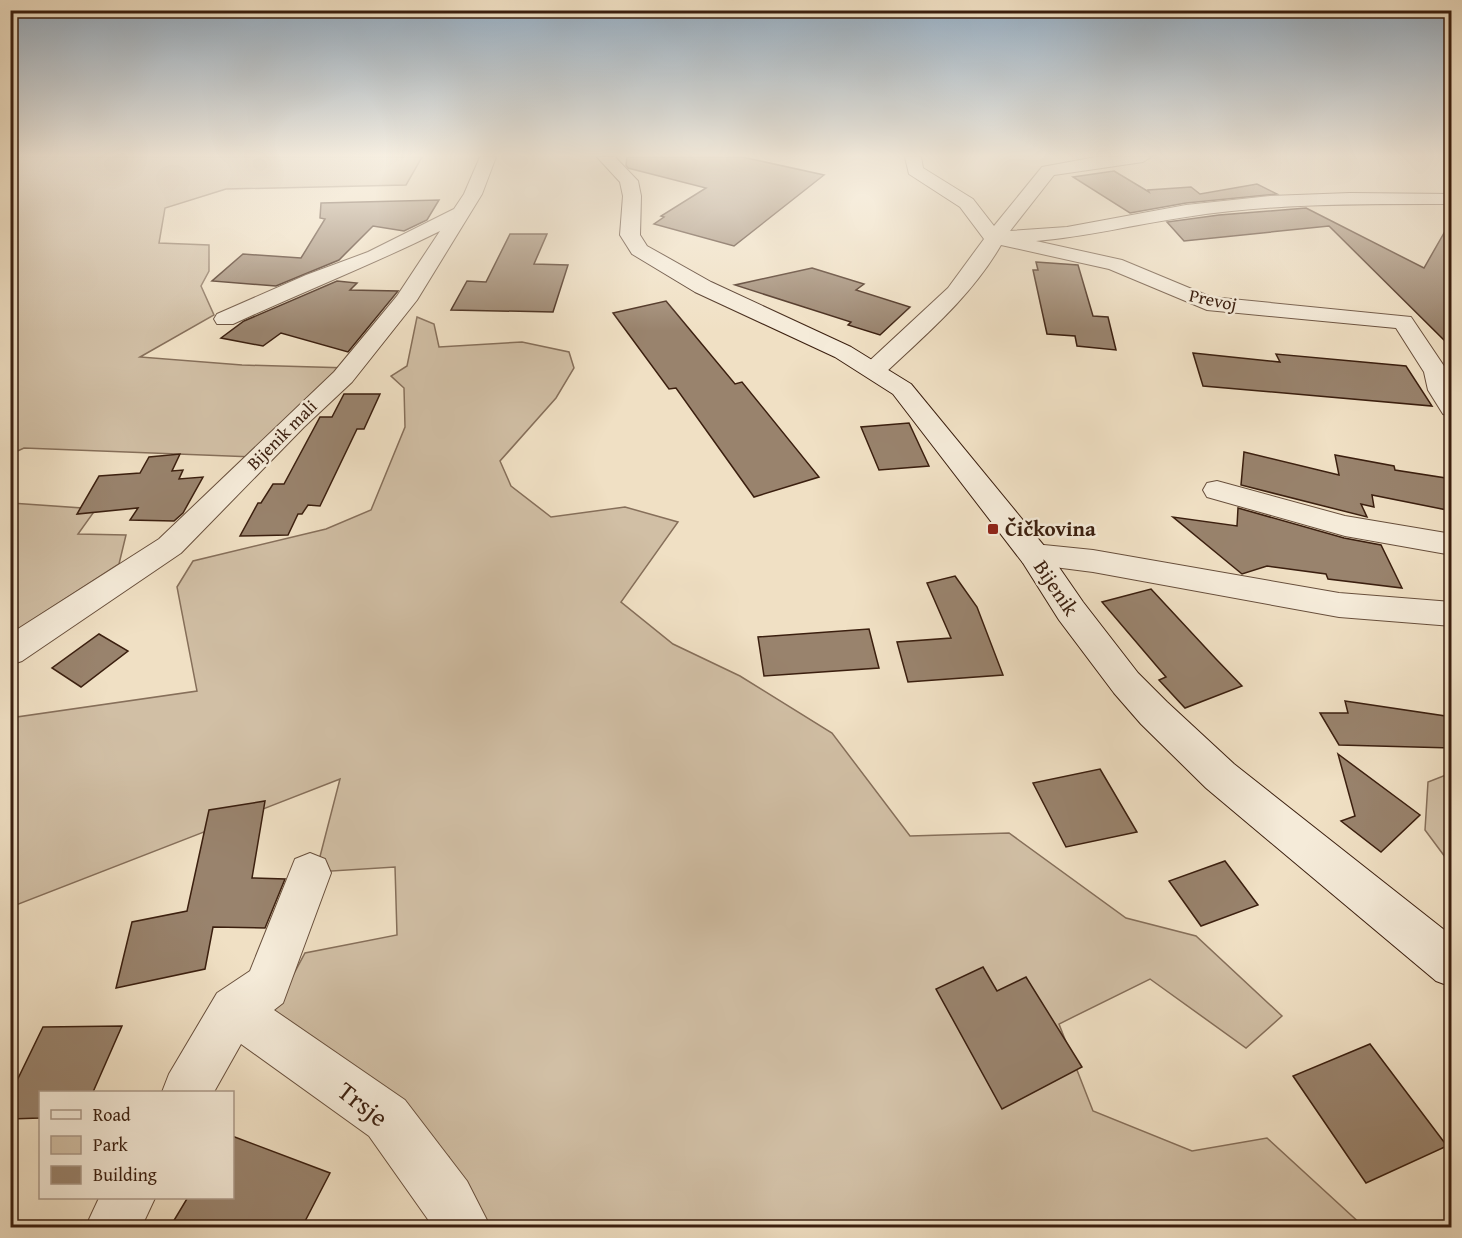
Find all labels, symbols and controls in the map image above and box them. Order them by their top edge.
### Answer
street label: Prevoj [1187,281,1239,318]
street label: Bijenik mali [240,393,323,476]
place label: Čičkovina [1005,513,1096,544]
marker: Čičkovina [986,522,1000,536]
street label: Bijenik [1026,553,1087,622]
street label: Trsje [330,1071,397,1136]
legend [39,1091,234,1199]
text: Road [93,1101,131,1128]
text: Park [93,1131,129,1158]
text: Building [93,1161,157,1188]

